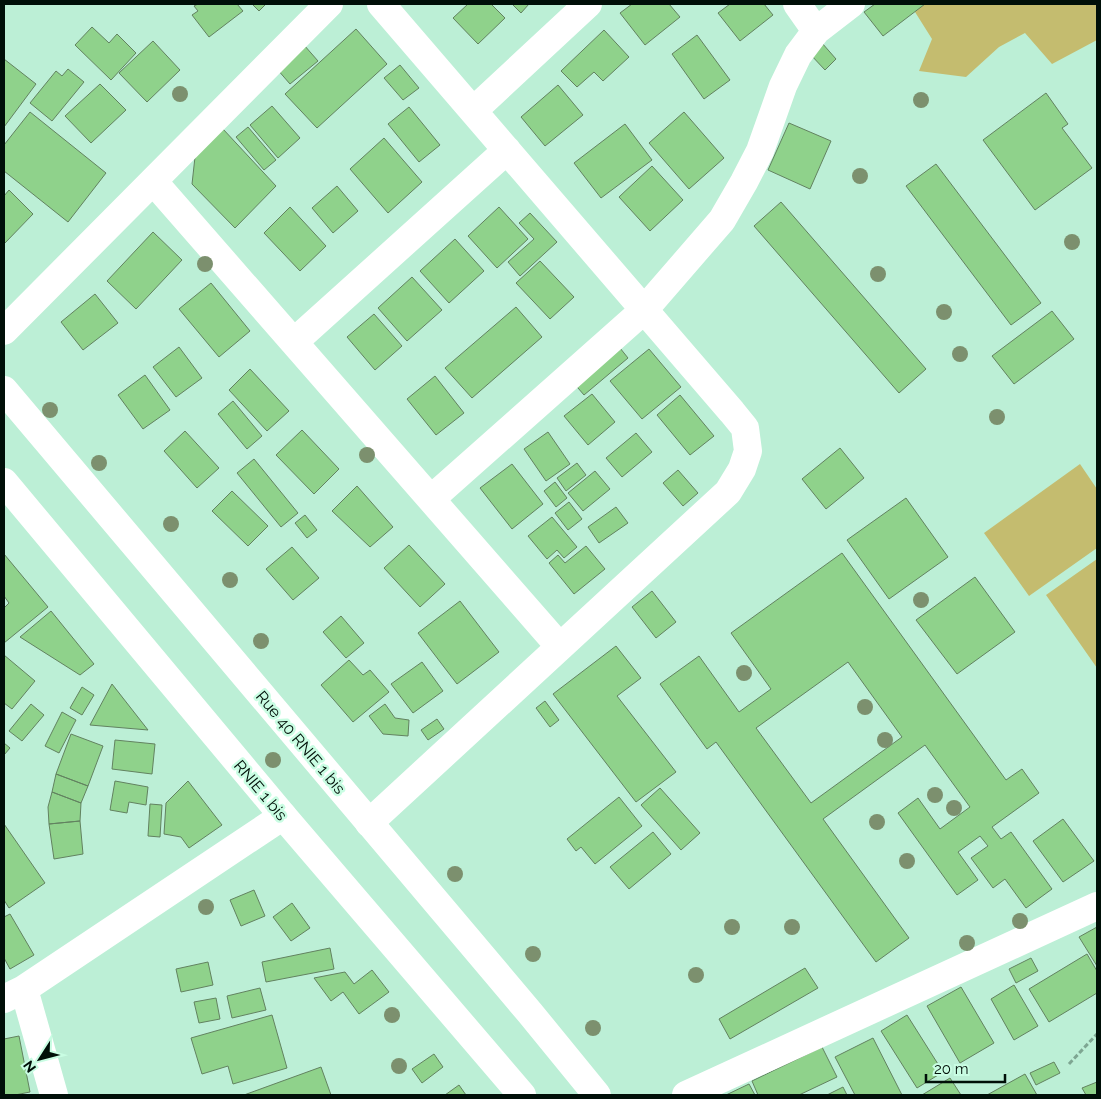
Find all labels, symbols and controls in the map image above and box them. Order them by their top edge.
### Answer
street label: Rue 40 RNIE 1 bis [252,687,350,797]
street label: RNIE 1 bis [230,756,292,824]
north arrow [15,1034,65,1084]
scale bar [926,1052,1005,1084]
text: N [20,1058,39,1076]
text: 20 m [934,1060,969,1078]

